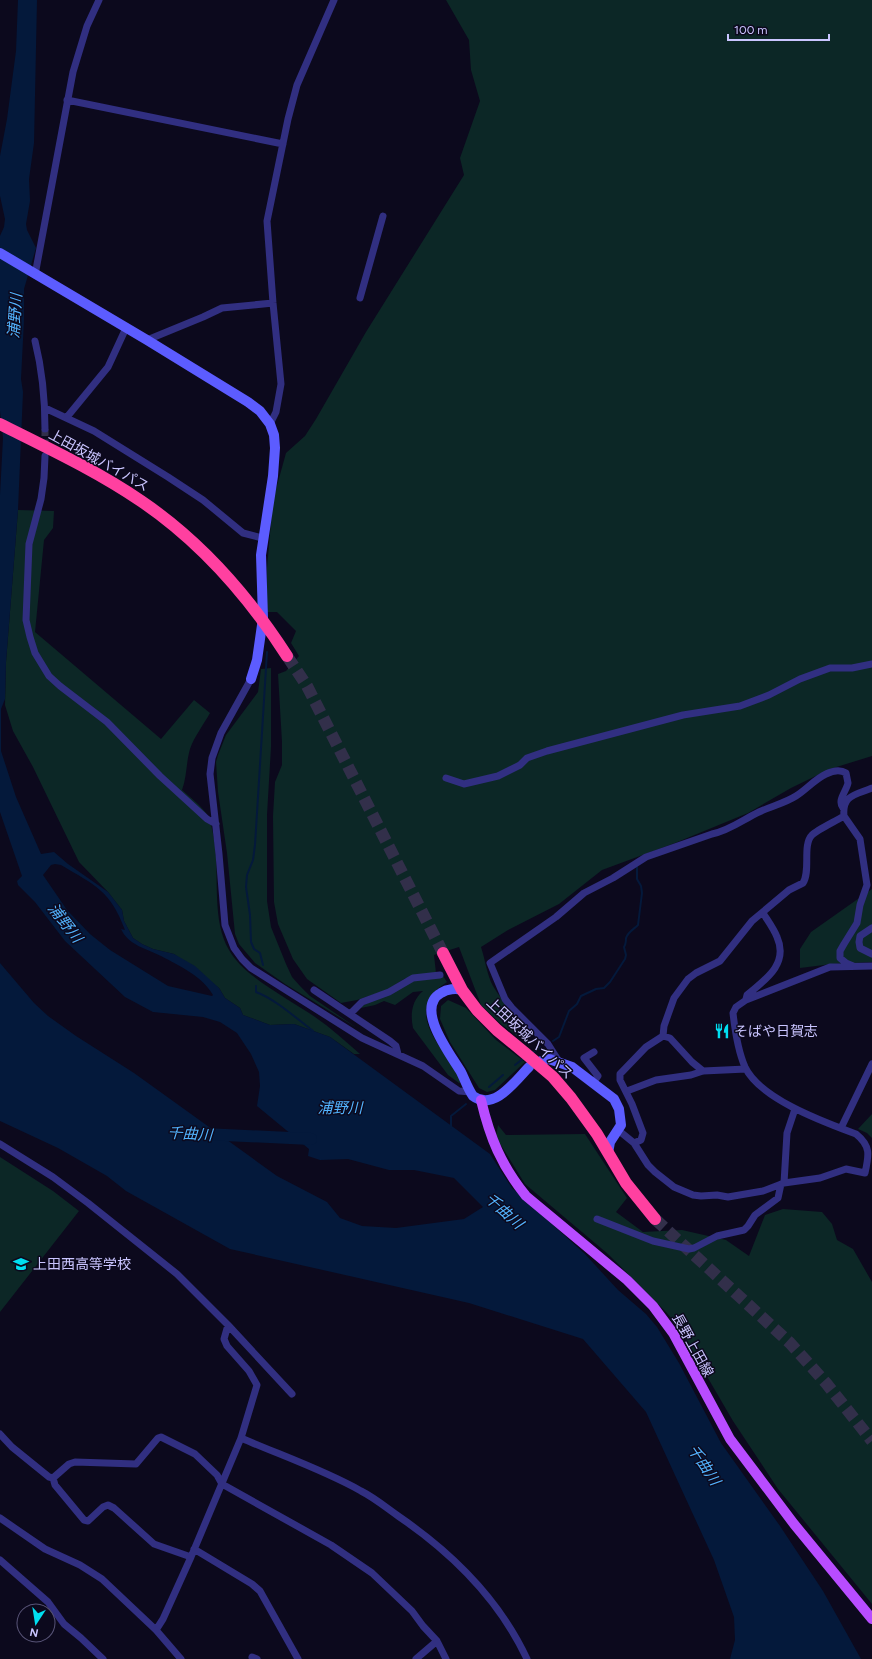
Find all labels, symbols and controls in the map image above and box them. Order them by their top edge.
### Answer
scale bar [728,16,829,42]
text: 100 m [734,23,768,37]
water label: 浦野川 [4,291,26,339]
street label: 上田坂城バイパス [46,426,152,495]
water label: 浦野川 [44,900,87,948]
street label: 上田坂城バイパス [483,994,576,1083]
restaurant icon: そばや日賀志 [713,1022,731,1040]
place label: そばや日賀志 [734,1023,818,1040]
water label: 浦野川 [317,1099,364,1117]
water label: 千曲川 [167,1124,215,1144]
water label: 千曲川 [481,1189,528,1234]
school or university icon: 上田西高等学校 [12,1255,30,1273]
place label: 上田西高等学校 [33,1256,131,1273]
street label: 長野上田線 [668,1311,717,1380]
water label: 千曲川 [684,1441,725,1490]
north arrow [16,1603,56,1643]
text: N [29,1625,40,1640]

